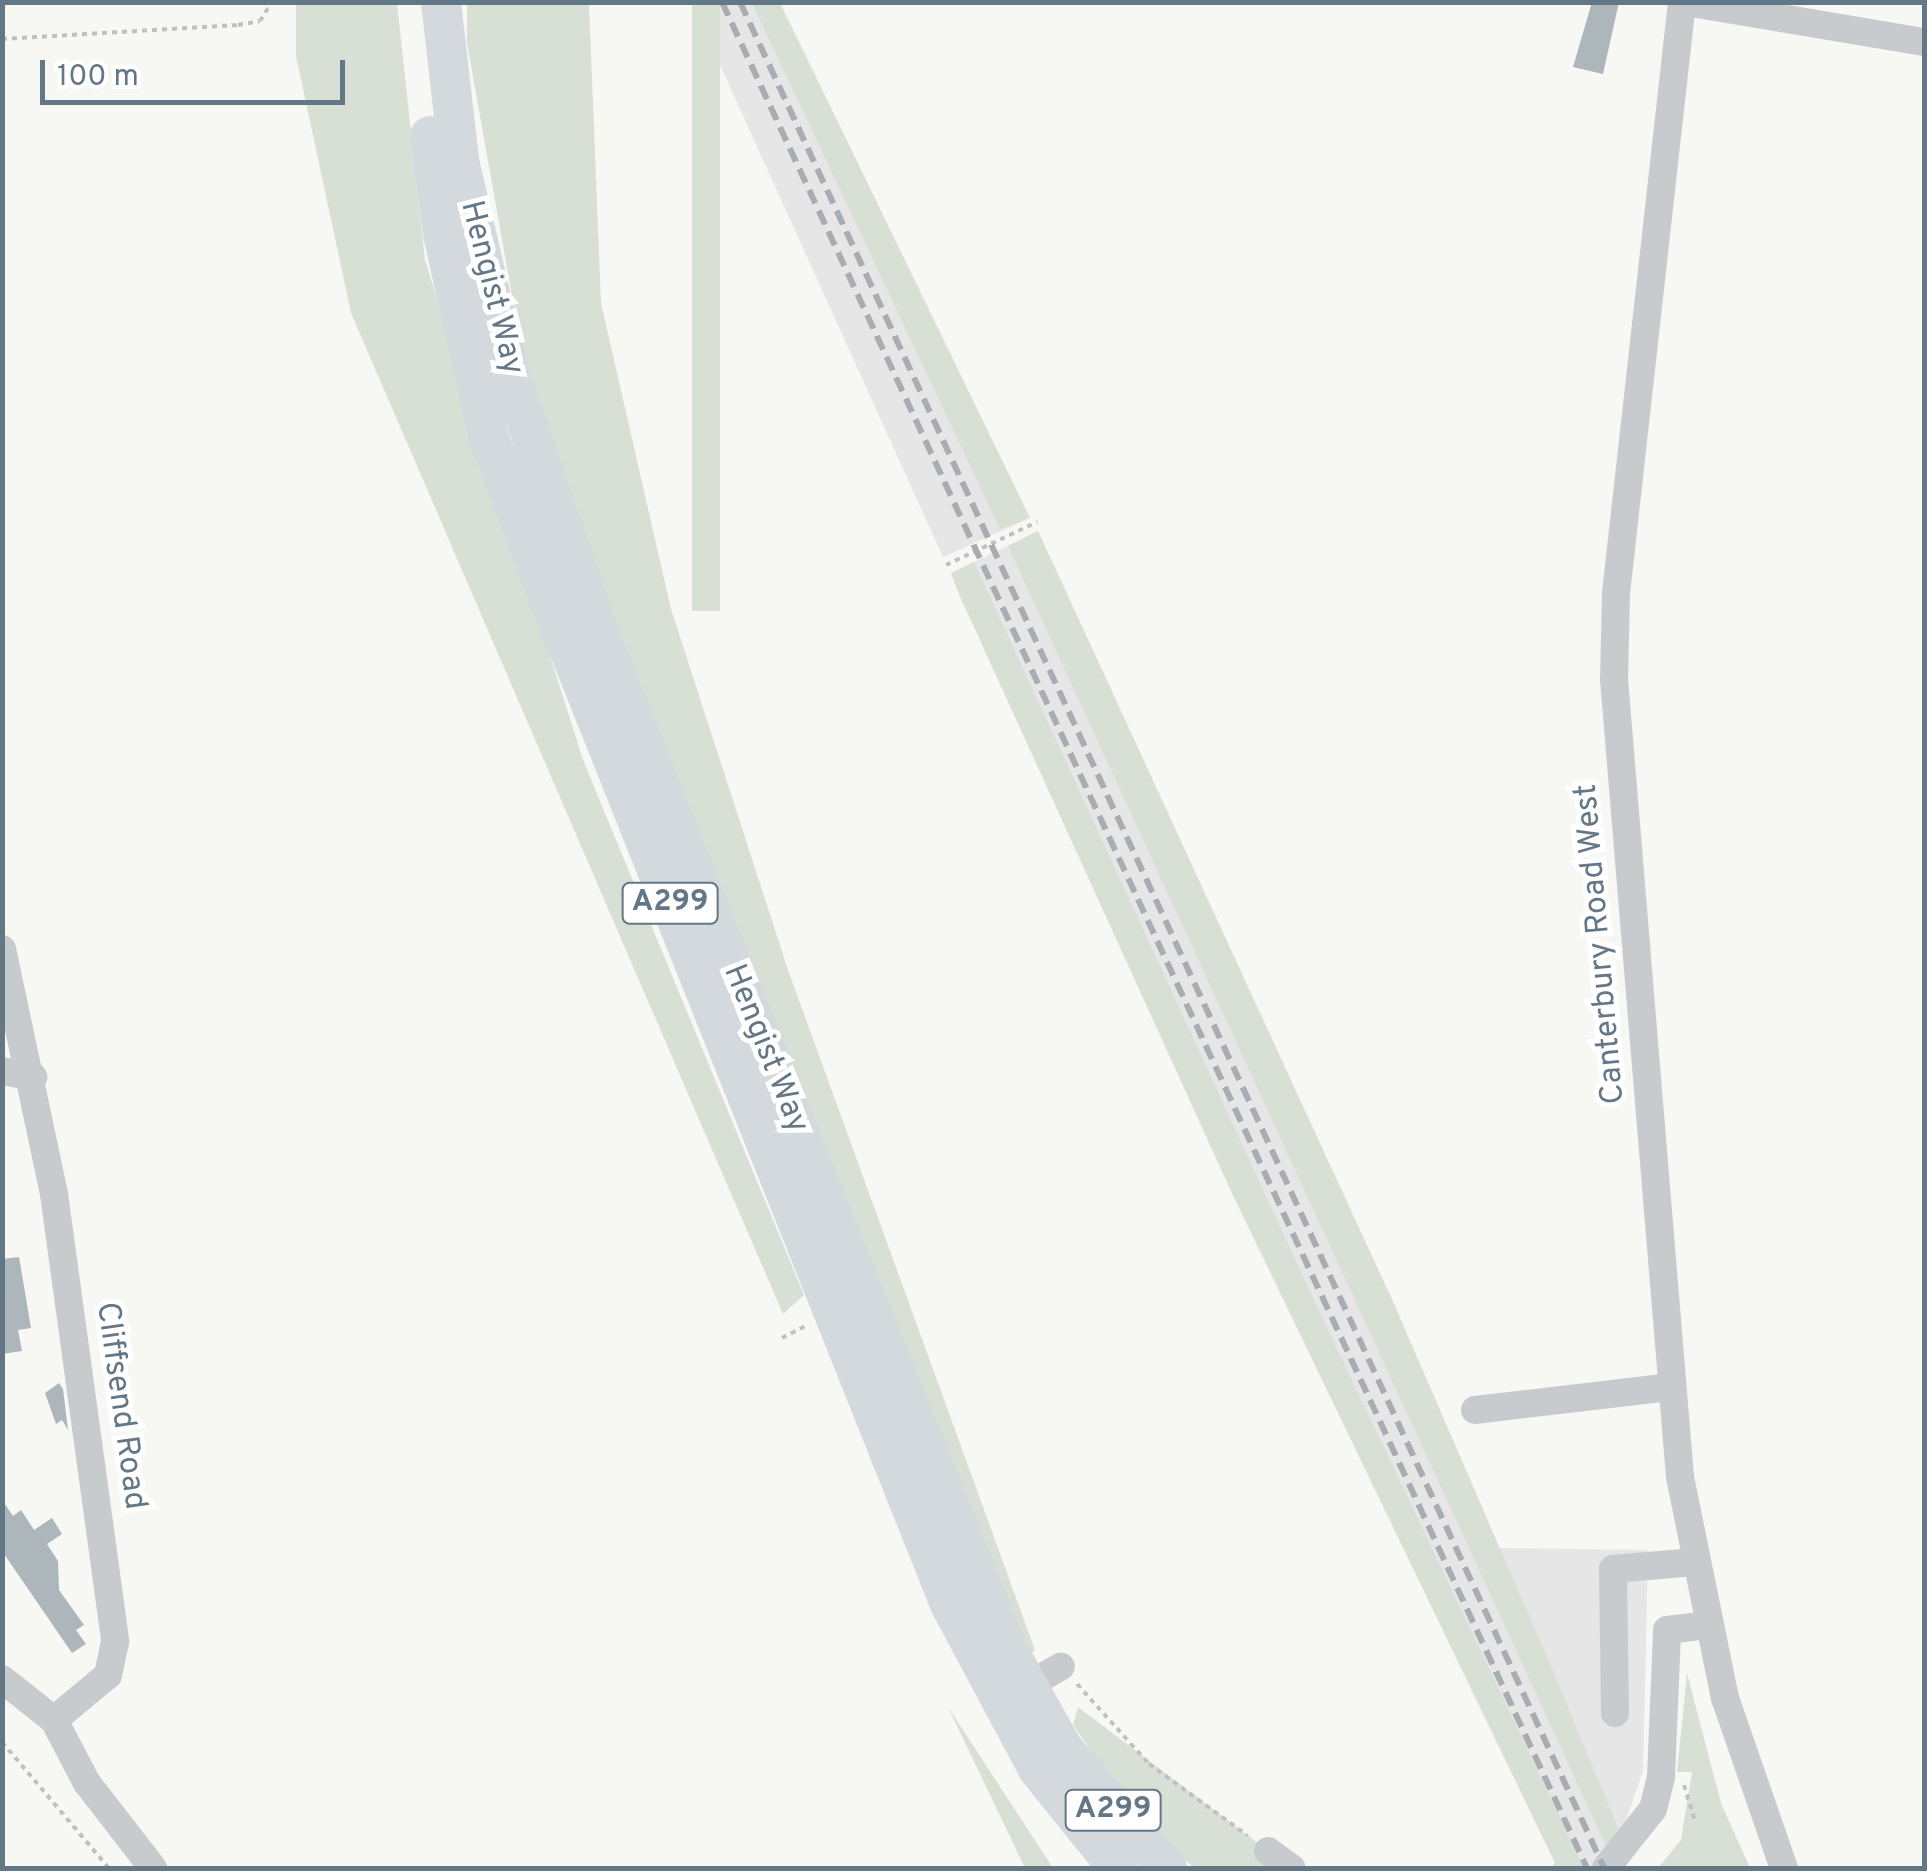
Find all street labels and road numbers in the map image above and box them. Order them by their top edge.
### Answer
street label: Hengist Way [451,197,531,379]
street label: Canterbury Road West [1568,782,1634,1106]
road number: A299 [620,878,720,928]
street label: Hengist Way [714,959,816,1139]
street label: Cliffsend Road [86,1300,154,1512]
road number: A299 [1063,1785,1163,1835]

